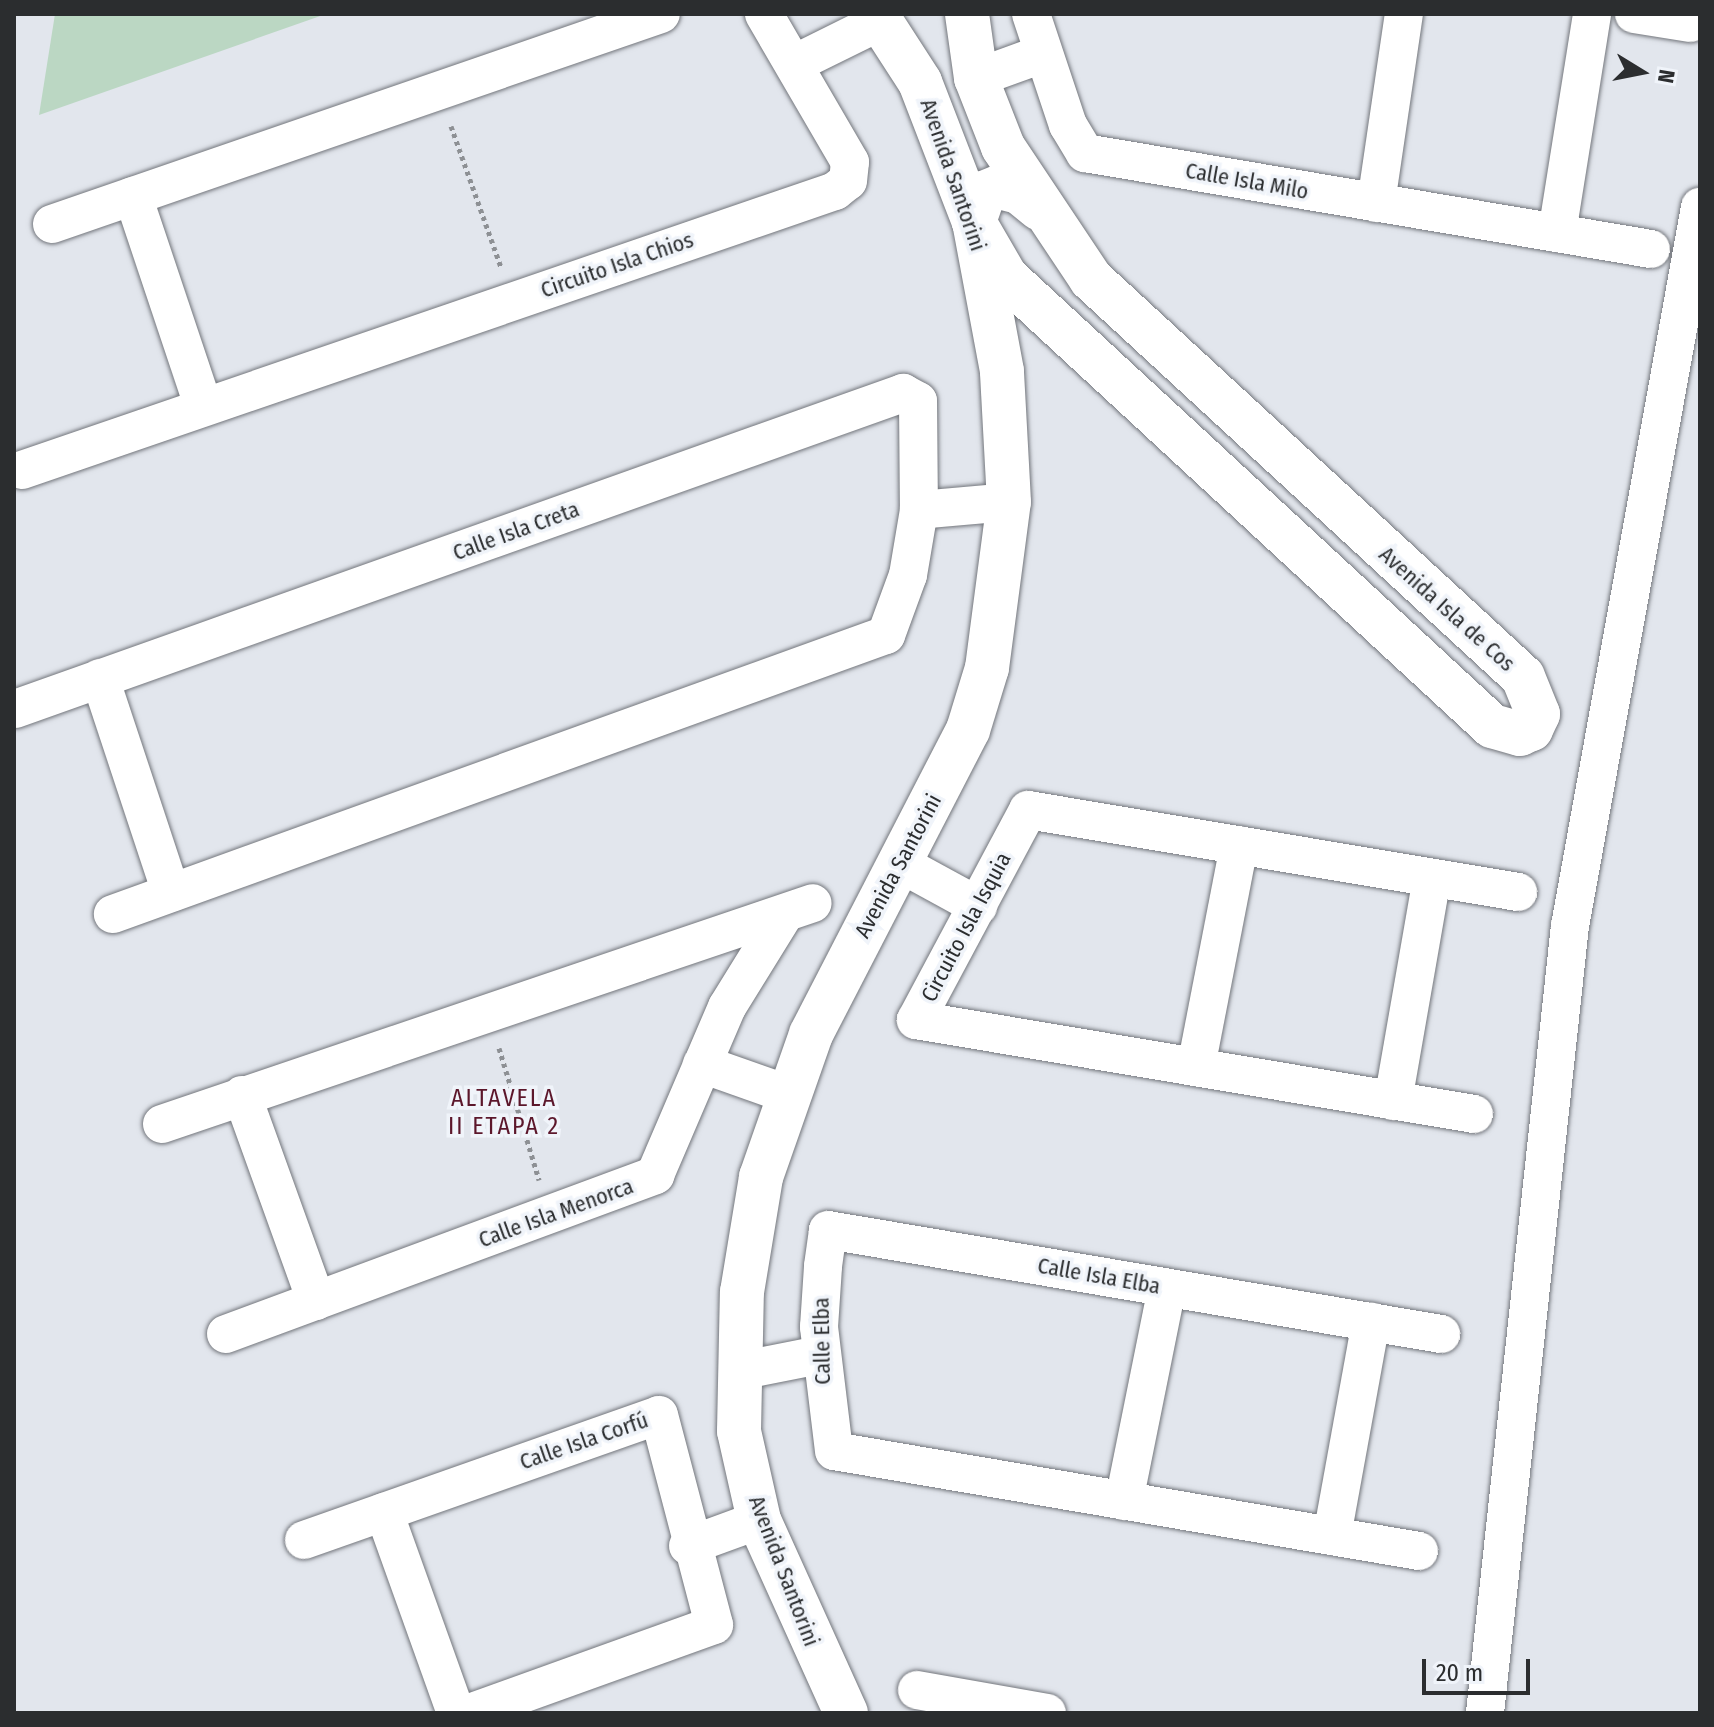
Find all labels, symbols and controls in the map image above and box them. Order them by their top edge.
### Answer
north arrow [1602,32,1682,112]
text: N [1652,67,1681,85]
street label: Avenida Santorini [915,95,991,255]
street label: Calle Isla Milo [1183,157,1311,205]
street label: Circuito Isla Chios [537,227,697,303]
street label: Calle Isla Creta [449,496,583,566]
street label: Avenida Isla de Cos [1374,541,1520,677]
street label: Avenida Santorini [849,790,947,942]
street label: Circuito Isla Isquia [916,848,1016,1006]
district label: ALTAVELA II ETAPA 2 [448,1085,560,1141]
street label: Calle Isla Menorca [475,1173,637,1253]
street label: Calle Isla Elba [1036,1252,1162,1300]
street label: Calle Elba [808,1297,836,1385]
street label: Calle Isla Corfú [516,1407,652,1475]
street label: Avenida Santorini [743,1492,825,1650]
scale bar [1426,1643,1534,1693]
text: 20 m [1436,1659,1483,1687]

